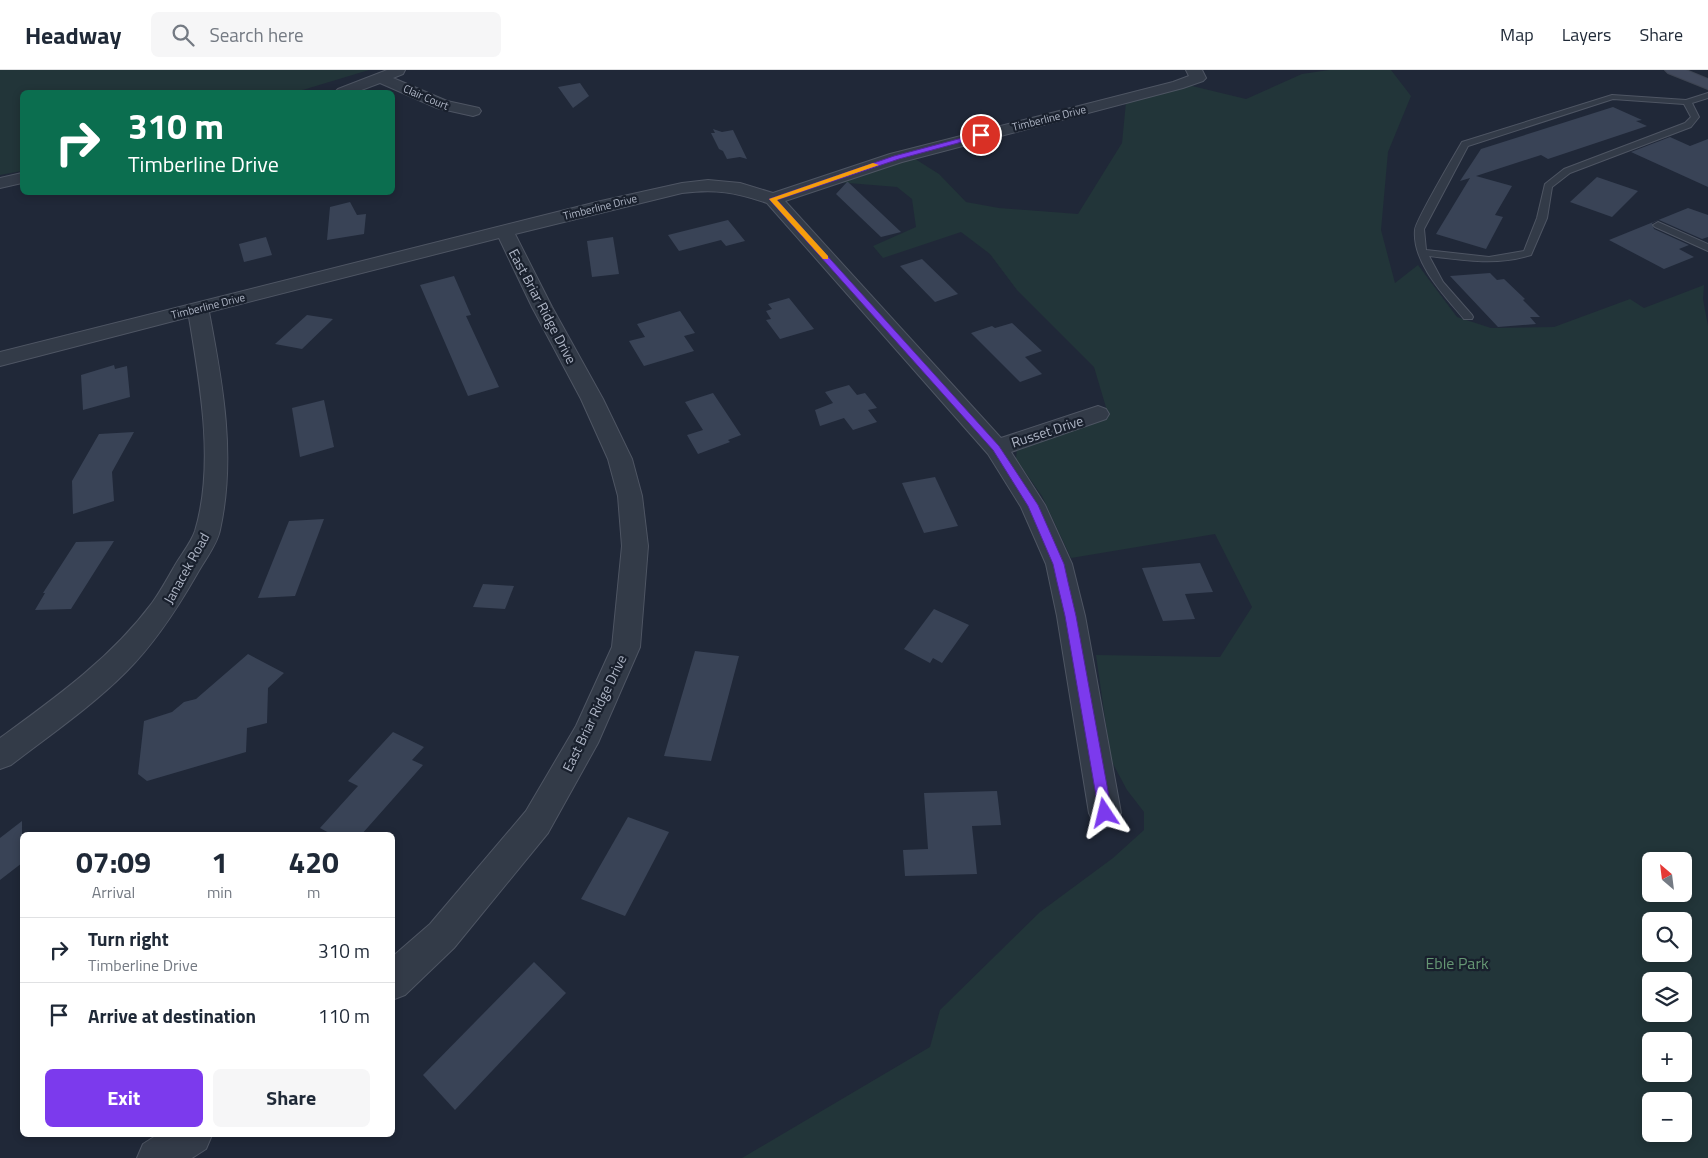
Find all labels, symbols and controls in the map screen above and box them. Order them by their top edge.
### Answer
search box [151,12,501,57]
text: Headway [25,17,121,53]
text: Search here [209,20,304,49]
icon: search [169,21,197,49]
text: Map [1500,21,1534,48]
text: Layers [1562,21,1611,48]
text: Share [1639,21,1683,48]
street label: Clair Court [401,80,451,114]
text: 310 m [128,99,224,153]
street label: Timberline Drive [1010,101,1088,135]
icon: right [45,110,110,175]
pin [960,114,1002,156]
icon: arrive [967,121,995,149]
text: Timberline Drive [128,147,279,181]
street label: Timberline Drive [561,190,639,224]
street label: East Briar Ridge Drive [504,245,582,367]
street label: Timberline Drive [169,289,247,323]
street label: Russet Drive [1008,409,1086,453]
street label: Janacek Road [158,528,214,608]
street label: East Briar Ridge Drive [557,651,631,775]
position arrow [1078,786,1130,838]
text: 07:09 [76,839,151,885]
text: 1 [211,839,228,885]
text: 420 [289,839,339,885]
north arrow [1642,852,1692,902]
map controls [1642,852,1692,1142]
text: Arrival [92,880,135,904]
text: min [207,880,232,904]
text: m [307,880,320,904]
button: search [1642,912,1692,962]
text: Turn right [88,924,169,953]
icon: right [45,936,73,964]
text: 310 m [318,936,370,965]
park label: Eble Park [1425,951,1489,975]
text: Timberline Drive [88,953,198,977]
button: layers [1642,972,1692,1022]
icon: arrive [45,1001,73,1029]
text: Arrive at destination [88,1001,256,1030]
text: 110 m [318,1001,370,1030]
button: + [1642,1032,1692,1082]
button: Exit [45,1069,203,1127]
button: Share [213,1069,370,1127]
button: − [1642,1092,1692,1142]

